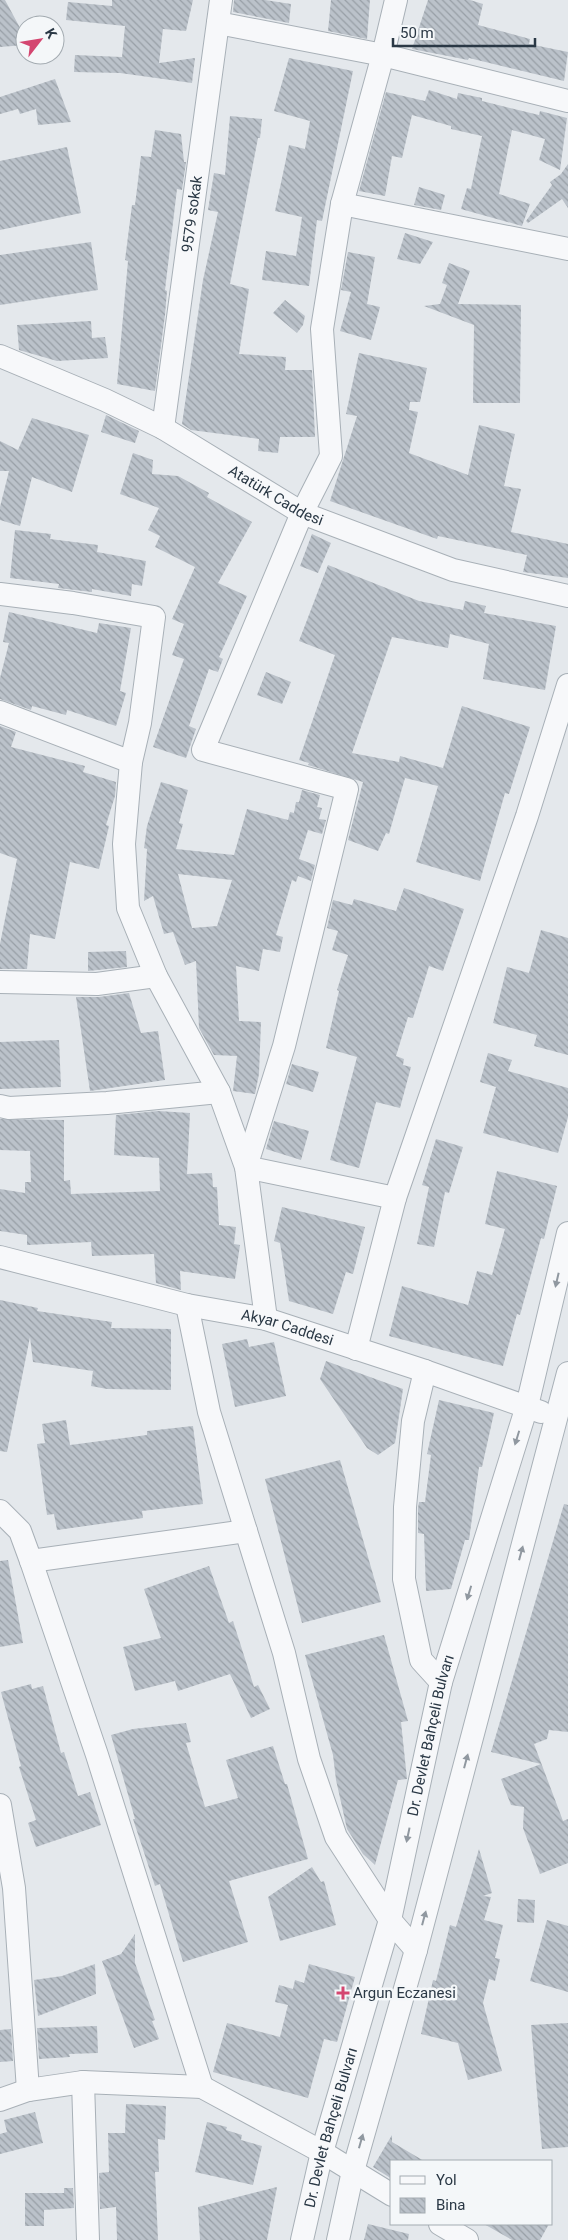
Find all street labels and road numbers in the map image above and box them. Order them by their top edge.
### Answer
street label: 9579 sokak [178,174,206,253]
street label: Atatürk Caddesi [225,461,326,529]
street label: Akyar Caddesi [240,1306,336,1349]
street label: Dr. Devlet Bahçeli Bulvarı [404,1652,458,1818]
street label: Dr. Devlet Bahçeli Bulvarı [301,2046,361,2209]

